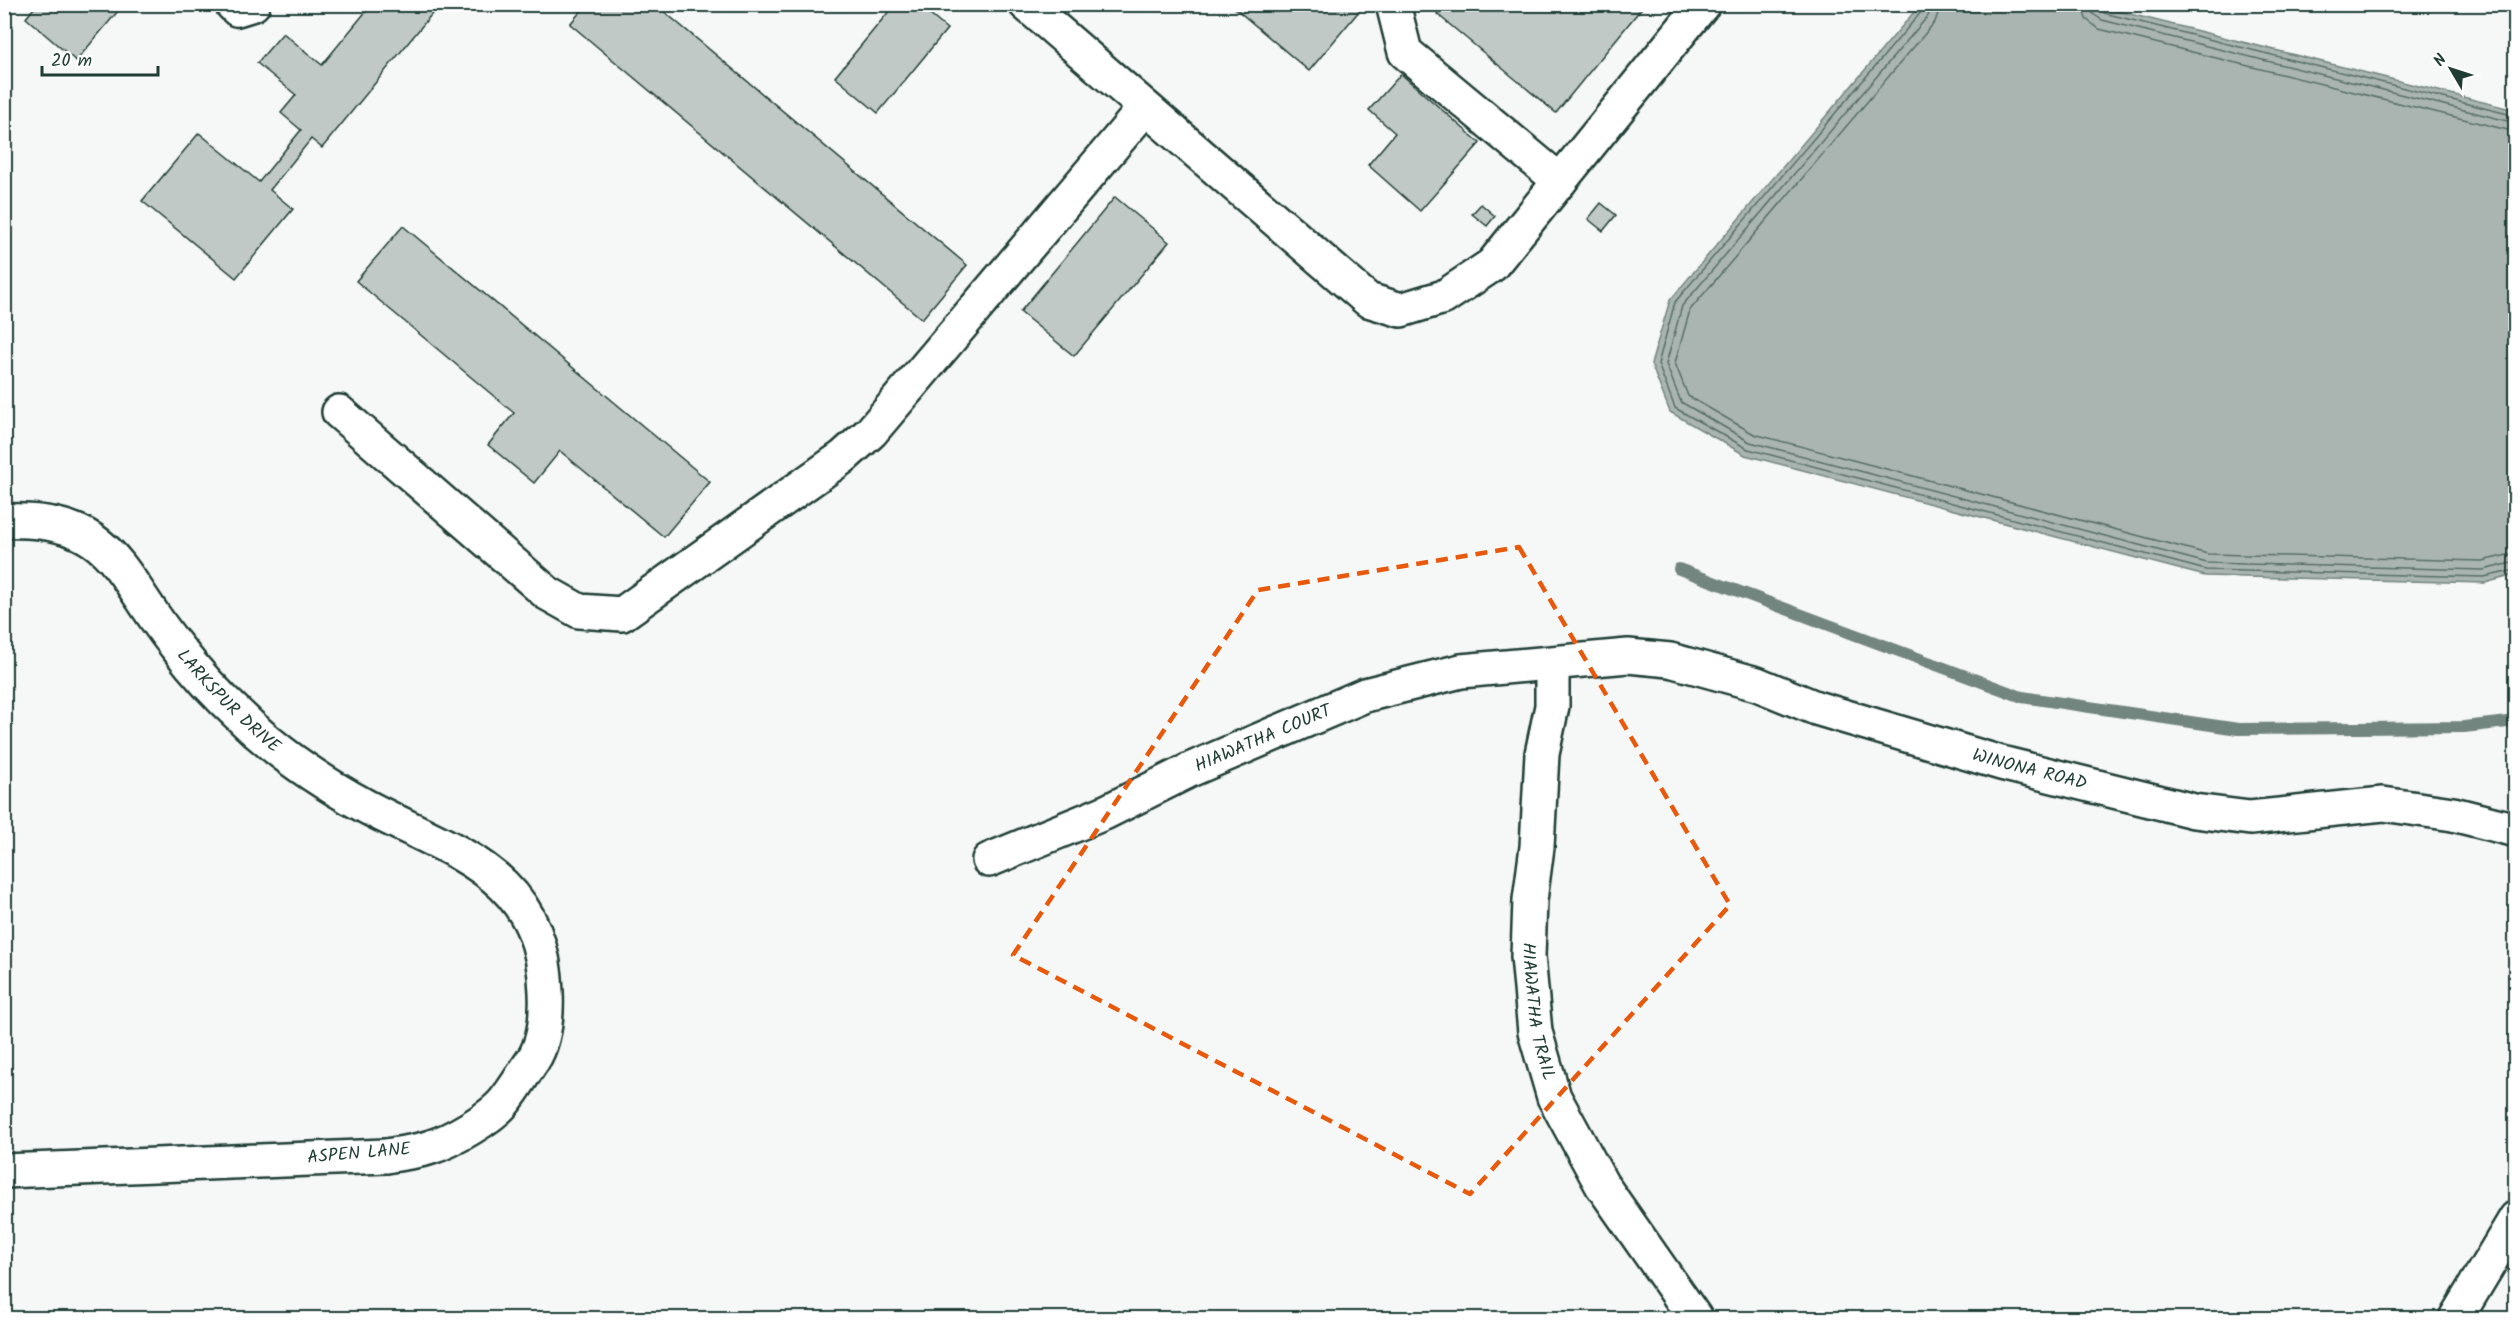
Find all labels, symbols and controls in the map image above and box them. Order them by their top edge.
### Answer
scale bar [42,39,158,77]
north arrow [2421,39,2481,99]
text: 20 m [51,47,92,76]
text: N [2428,49,2453,72]
street label: LARKSPUR DRIVE [169,643,287,761]
street label: HIAWATHA COURT [1190,696,1337,781]
street label: WINONA ROAD [1969,741,2090,798]
street label: HIAWATHA TRAIL [1513,942,1563,1084]
street label: ASPEN LANE [306,1135,412,1173]

